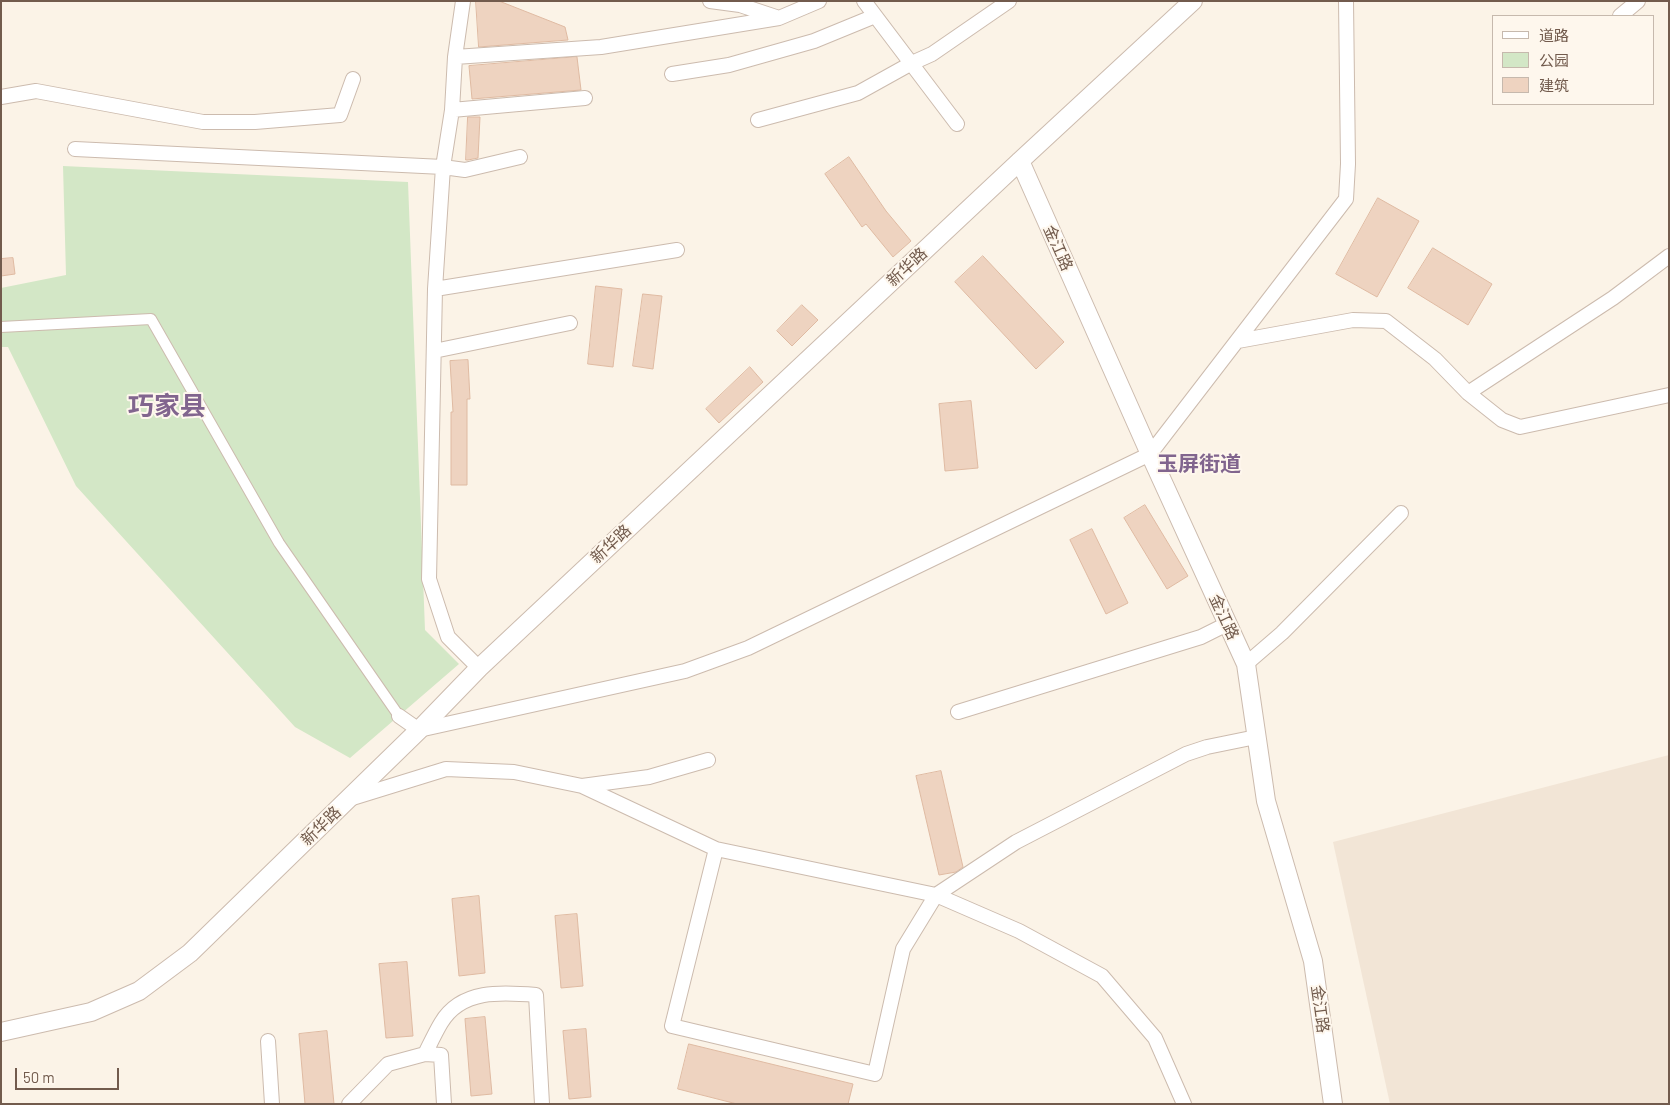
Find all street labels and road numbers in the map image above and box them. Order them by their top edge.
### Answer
street label: 金江路 [1039,222,1077,274]
street label: 新华路 [883,244,931,290]
street label: 新华路 [587,521,635,567]
street label: 金江路 [1205,591,1243,643]
street label: 新华路 [297,802,345,850]
street label: 金江路 [1307,984,1333,1034]

